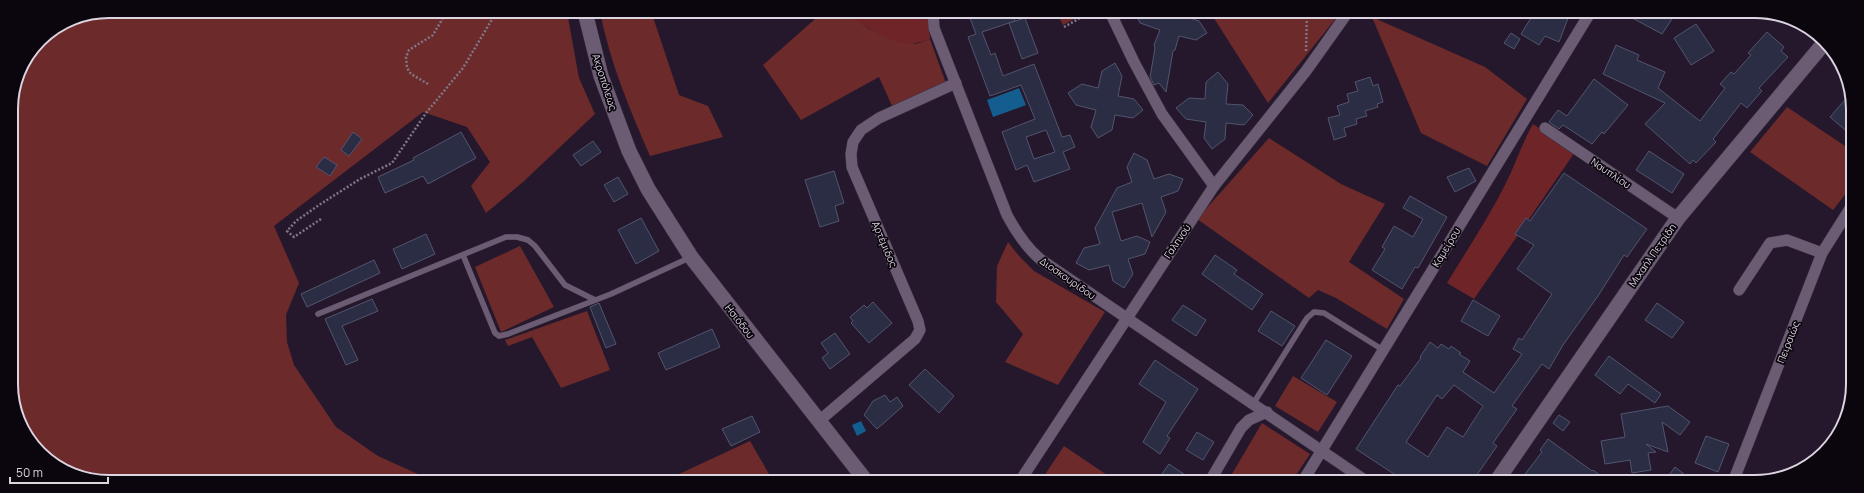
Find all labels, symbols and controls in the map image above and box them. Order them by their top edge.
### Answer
street label: Ακροπόλεως [589,52,621,113]
street label: Ναυπλίου [1588,154,1634,192]
street label: Αρτέμιδος [869,219,901,270]
street label: Μιχαήλ Πετρίδη [1625,220,1679,290]
street label: Γαληνού [1160,221,1194,261]
street label: Καμείρου [1429,224,1463,269]
street label: Διοσκουρίδου [1037,254,1099,302]
street label: Ησιόδου [722,301,758,341]
street label: Πειραιώς [1774,318,1803,365]
scale bar [10,459,108,485]
text: 50 m [16,464,43,481]

